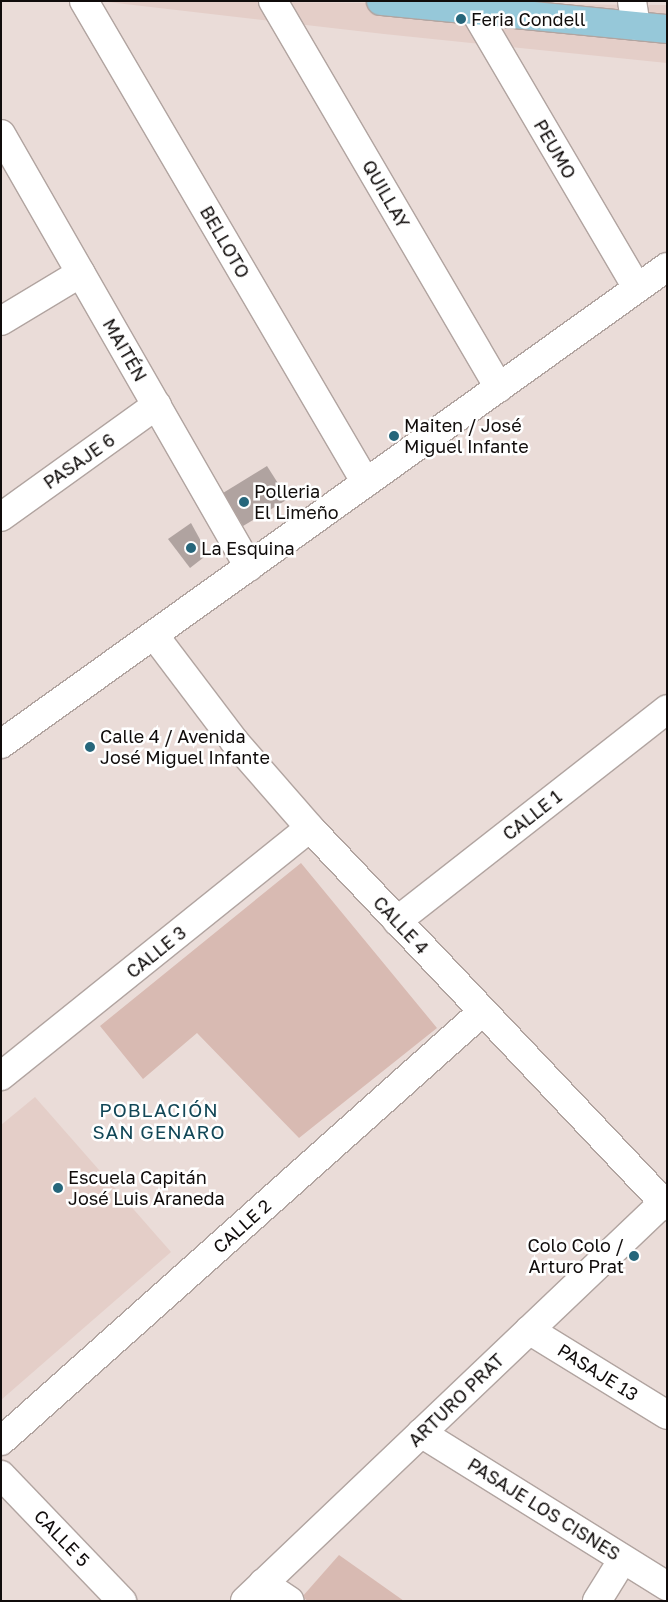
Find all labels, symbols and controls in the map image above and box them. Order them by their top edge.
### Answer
place label: Feria Condell [471,8,586,30]
marker: Feria Condell [455,13,467,25]
street label: PEUMO [529,116,581,182]
street label: QUILLAY [358,156,414,232]
street label: BELLOTO [196,202,254,282]
street label: MAITÉN [98,315,152,385]
place label: Maiten / José Miguel Infante [404,415,529,458]
street label: PASAJE 6 [39,429,119,493]
marker: Maiten / José Miguel Infante [388,430,400,442]
place label: Polleria El Limeño [254,481,339,524]
marker: Polleria El Limeño [238,496,250,508]
place label: La Esquina [201,537,295,559]
marker: La Esquina [185,542,197,554]
place label: Calle 4 / Avenida José Miguel Infante [100,726,270,769]
marker: Calle 4 / Avenida José Miguel Infante [84,741,96,753]
street label: CALLE 1 [498,785,566,845]
street label: CALLE 4 [369,892,433,958]
street label: CALLE 3 [122,921,190,983]
district label: POBLACIÓN SAN GENARO [91,1099,227,1143]
place label: Escuela Capitán José Luis Araneda [68,1167,225,1210]
marker: Escuela Capitán José Luis Araneda [52,1182,64,1194]
street label: CALLE 2 [209,1194,275,1258]
place label: Colo Colo / Arturo Prat [528,1235,624,1278]
marker: Colo Colo / Arturo Prat [628,1250,640,1262]
street label: PASAJE 13 [554,1339,642,1405]
street label: ARTURO PRAT [404,1349,508,1451]
street label: PASAJE LOS CISNES [464,1453,624,1565]
street label: CALLE 5 [30,1505,94,1571]

